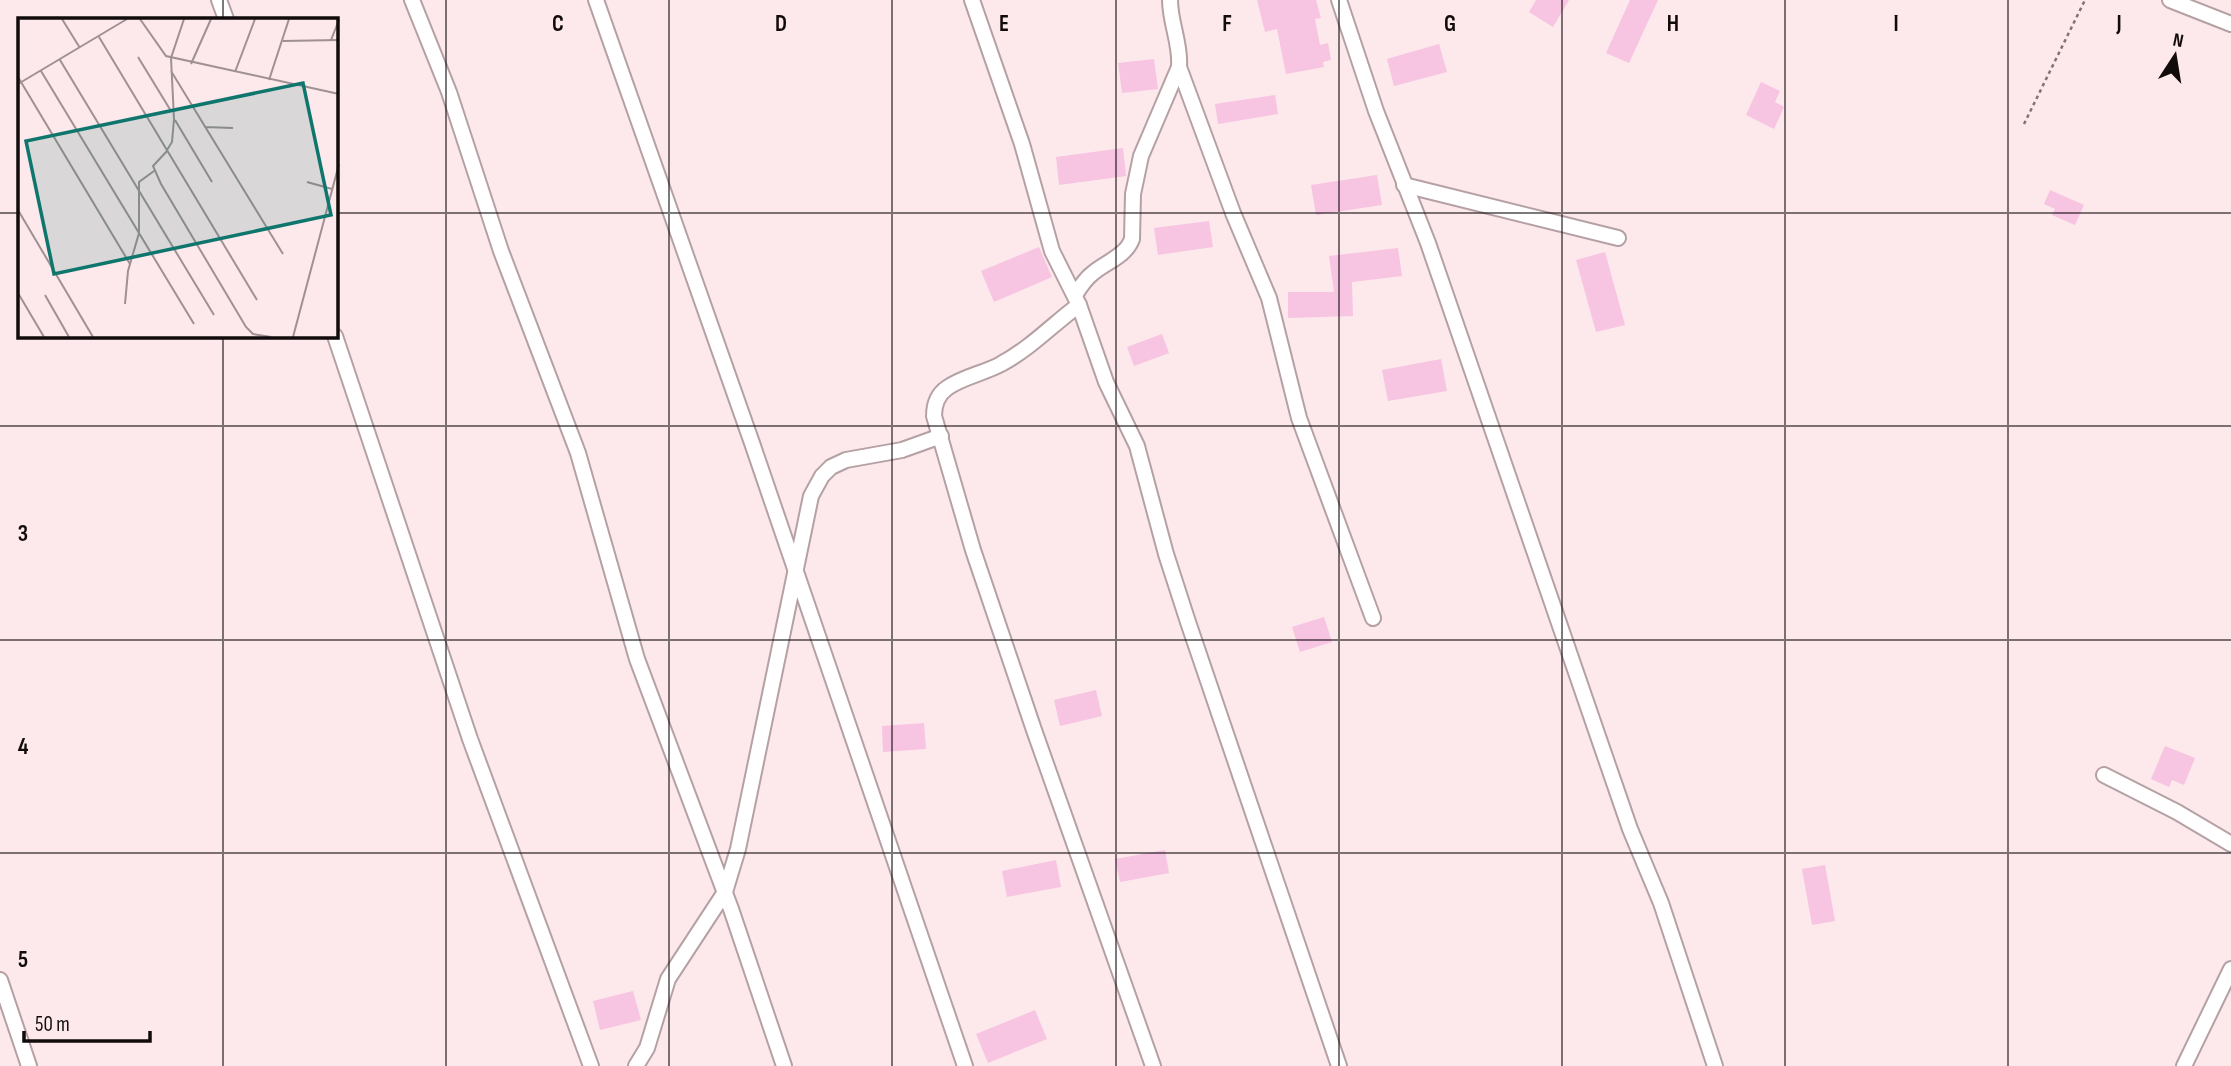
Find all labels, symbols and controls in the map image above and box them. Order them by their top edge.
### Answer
text: C [552,10,564,38]
text: D [775,10,787,38]
text: E [999,10,1009,38]
text: F [1222,10,1232,38]
text: G [1444,10,1456,38]
text: H [1667,10,1679,38]
text: I [1893,10,1899,38]
text: J [2115,10,2122,38]
inset map [18,18,338,338]
north arrow [2140,21,2210,91]
text: N [2171,29,2186,53]
text: 3 [18,520,28,548]
text: 4 [18,733,29,761]
text: 5 [18,946,28,974]
scale bar [24,1000,150,1044]
text: 50 m [35,1012,70,1037]

